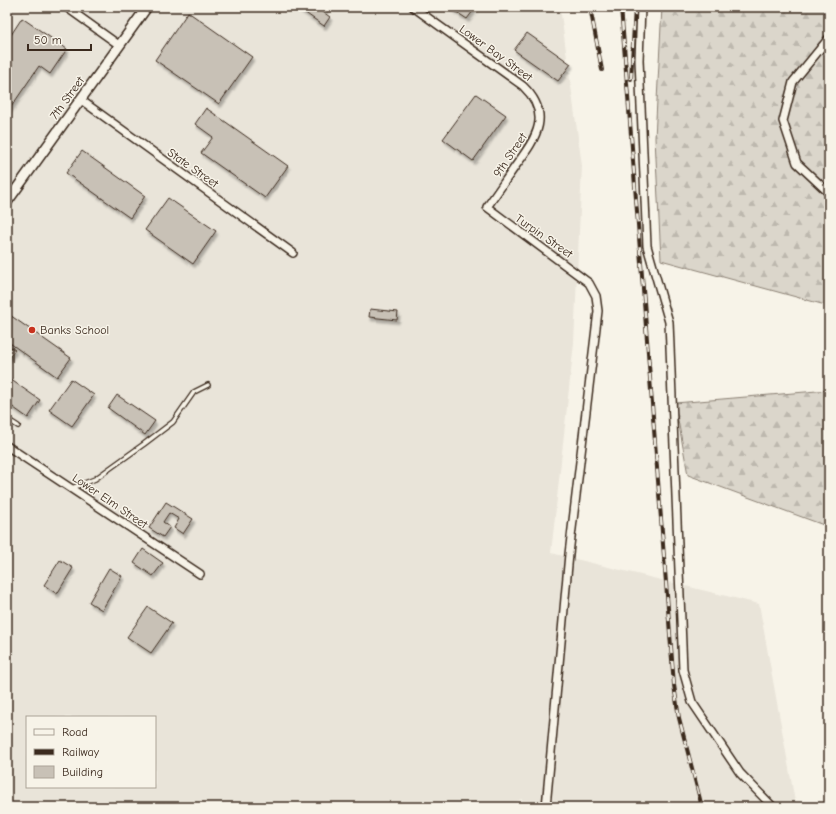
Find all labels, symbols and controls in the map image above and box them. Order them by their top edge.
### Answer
street label: Lower Bay Street [457,22,536,85]
scale bar [28,26,91,52]
text: 50 m [34,33,62,47]
street label: 7th Street [47,73,88,122]
street label: 9th Street [490,130,530,180]
street label: State Street [165,145,222,191]
street label: Turpin Street [513,211,576,261]
place label: Banks School [40,323,109,337]
marker: Banks School [27,325,37,335]
street label: Lower Elm Street [70,471,151,532]
legend [26,716,156,788]
text: Road [62,725,88,739]
text: Railway [62,745,100,759]
text: Building [62,765,103,779]

